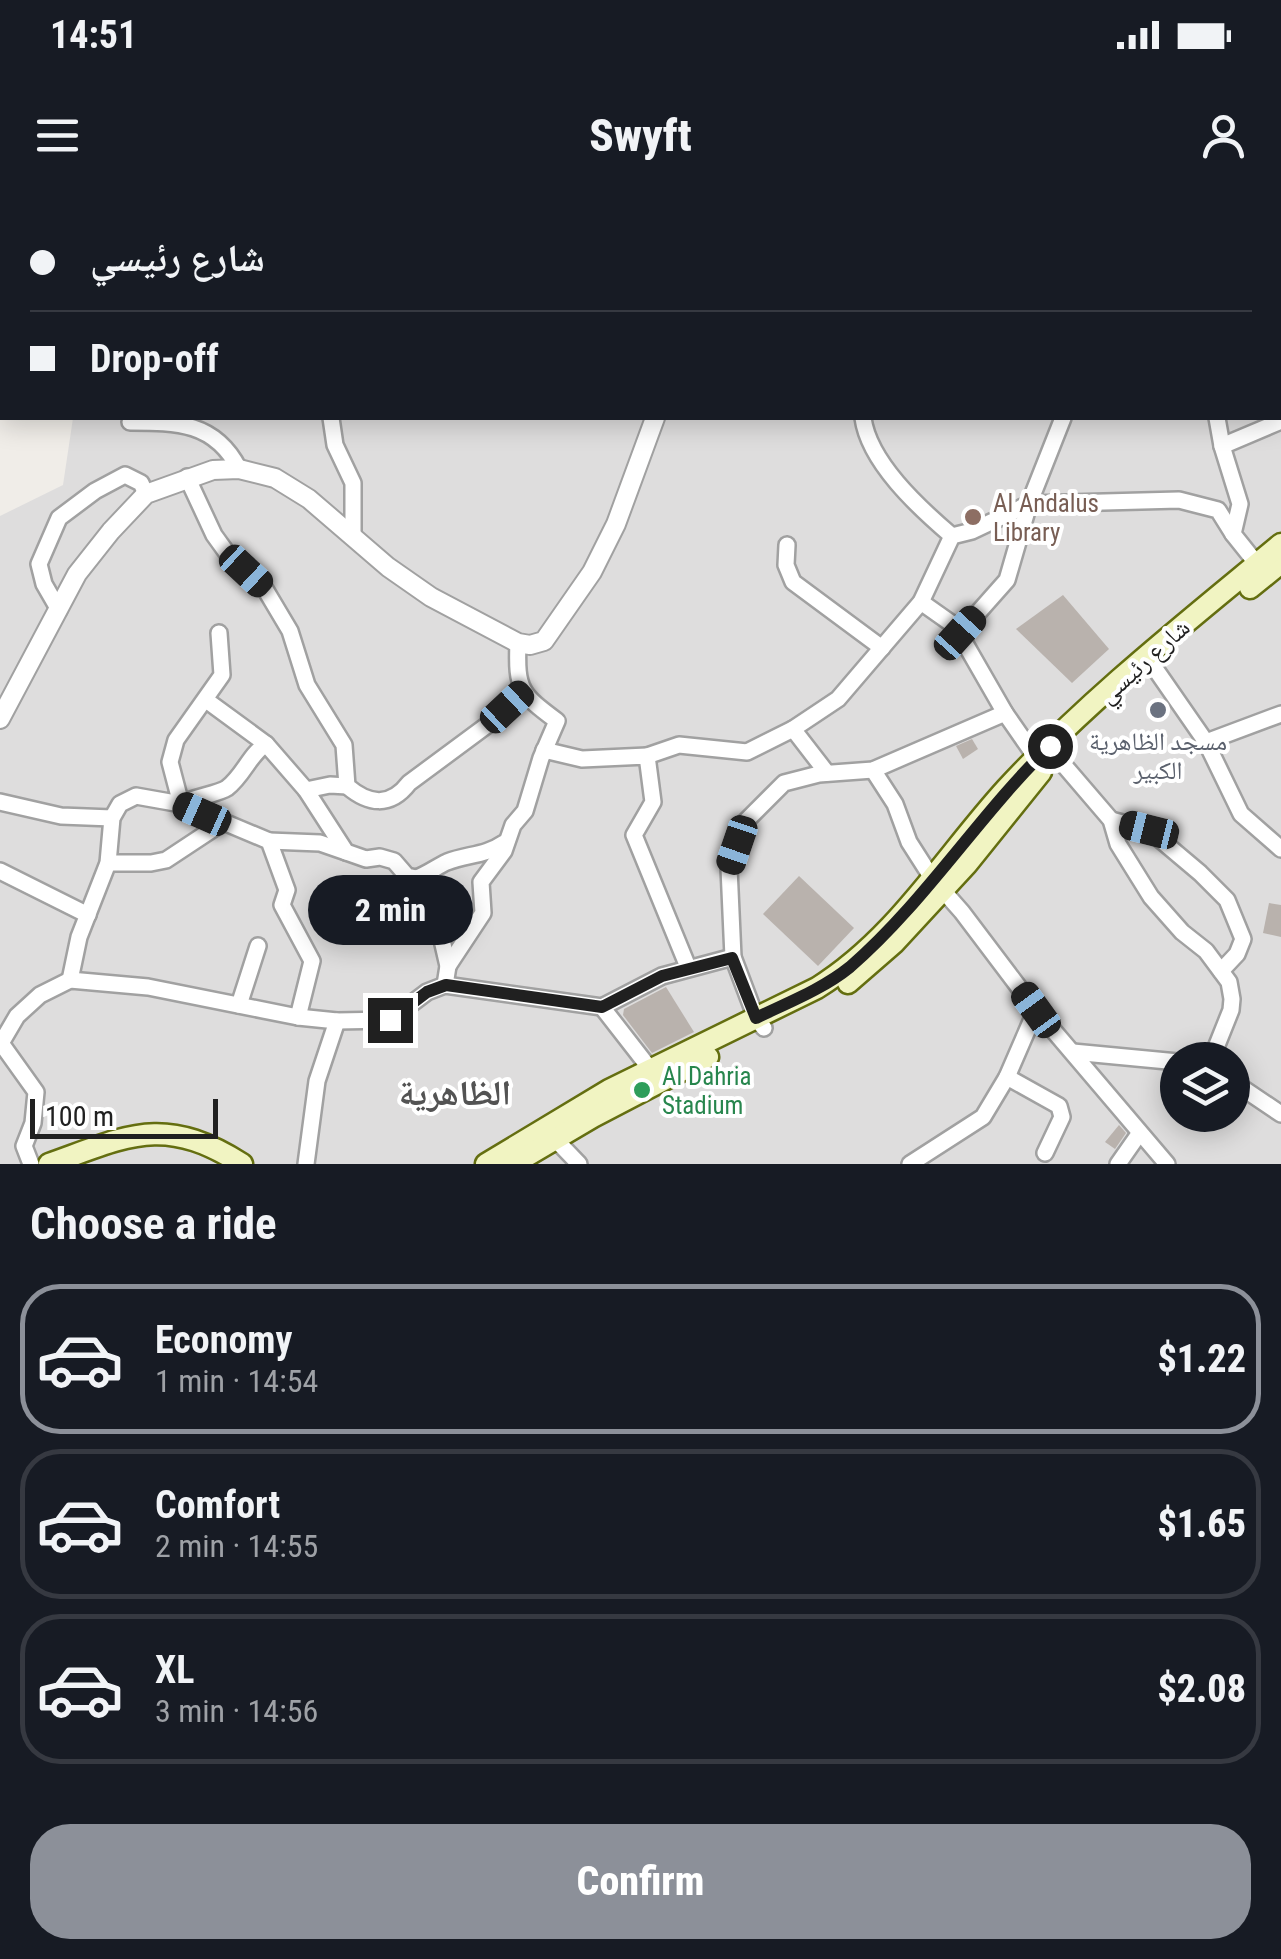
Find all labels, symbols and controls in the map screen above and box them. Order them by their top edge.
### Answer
text: 14:51 [50,13,137,57]
icon: menu [30,108,85,163]
icon: person [1196,108,1251,163]
text: Swyft [589,109,692,162]
text: شارع رئيسي [90,236,265,280]
text: Drop-off [90,337,219,381]
place label: Al Andalus Library [993,489,1099,547]
marker: Al Andalus Library [962,506,984,528]
car [214,540,278,602]
car [929,601,991,665]
street label: شارع رئيسي [1092,613,1199,713]
car [475,676,539,738]
marker: مسجد الظاهرية الكبير [1147,699,1169,721]
route start [1028,724,1073,769]
place label: مسجد الظاهرية الكبير [1089,727,1227,785]
car [168,788,236,840]
car [1116,808,1182,852]
car [713,812,761,878]
callout: 2 min [308,875,472,945]
text: 2 min [355,891,426,929]
car [1006,977,1066,1043]
route end [368,998,413,1043]
map controls [1160,1042,1250,1132]
button: layers [1160,1042,1250,1132]
place label: Al Dahria Stadium [662,1062,752,1120]
district label: الظاهرية [399,1073,511,1114]
marker: Al Dahria Stadium [631,1079,653,1101]
scale bar [30,1094,218,1138]
text: 100 m [45,1100,114,1133]
text: Choose a ride [30,1197,277,1250]
icon: car [35,1314,125,1404]
text: Economy [155,1318,292,1362]
text: $1.22 [1157,1337,1246,1381]
text: 1 min · 14:54 [155,1362,318,1400]
icon: car [35,1479,125,1569]
text: Comfort [155,1483,280,1527]
text: $1.65 [1157,1502,1246,1546]
text: 2 min · 14:55 [155,1527,318,1565]
icon: car [35,1644,125,1734]
text: XL [155,1648,194,1692]
text: $2.08 [1157,1667,1246,1711]
text: 3 min · 14:56 [155,1692,318,1730]
button: Confirm [30,1824,1251,1939]

